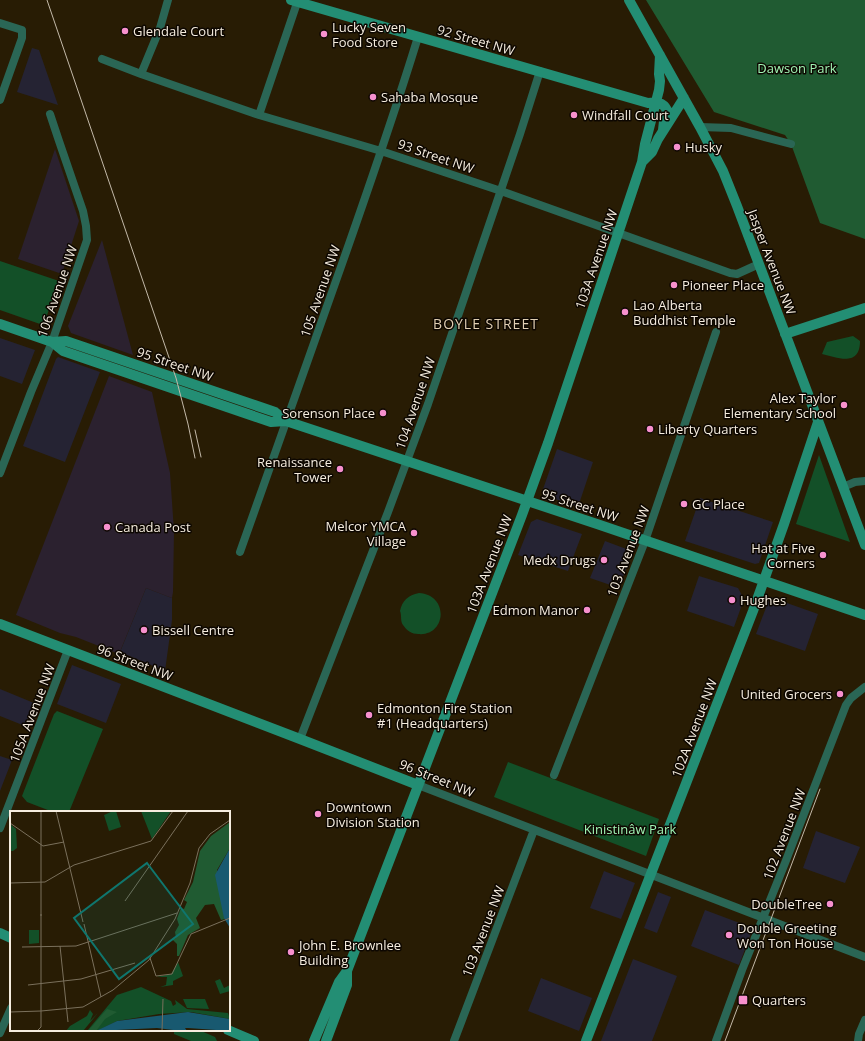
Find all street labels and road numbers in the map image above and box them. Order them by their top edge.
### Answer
street label: 92 Street NW [435,20,517,60]
street label: 93 Street NW [395,135,477,177]
street label: Jasper Avenue NW [743,205,800,317]
street label: 103A Avenue NW [571,207,621,311]
street label: 106 Avenue NW [33,243,81,339]
street label: 105 Avenue NW [296,243,344,339]
street label: 95 Street NW [134,343,216,385]
street label: 104 Avenue NW [391,355,439,451]
street label: 95 Street NW [539,484,621,526]
street label: 103 Avenue NW [602,503,654,599]
street label: 103A Avenue NW [462,512,516,616]
street label: 96 Street NW [95,639,175,685]
street label: 105A Avenue NW [5,661,59,765]
street label: 102A Avenue NW [667,676,721,780]
street label: 96 Street NW [397,755,477,801]
street label: 102 Avenue NW [758,786,810,882]
street label: 103 Avenue NW [457,883,509,979]

